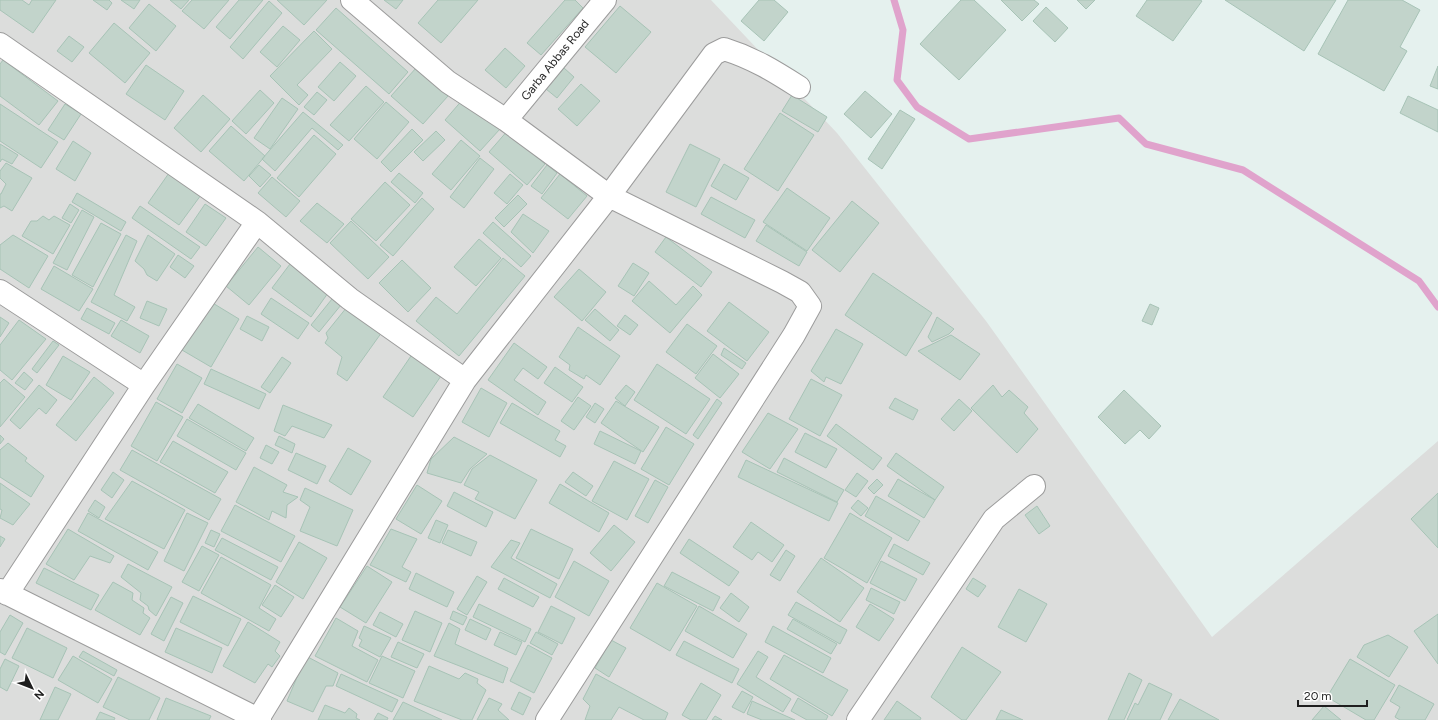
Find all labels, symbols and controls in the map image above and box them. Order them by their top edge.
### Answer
street label: Garba Abbas Road [518,17,592,103]
north arrow [12,668,52,708]
scale bar [1298,682,1367,708]
text: N [31,687,47,702]
text: 20 m [1304,689,1332,703]

